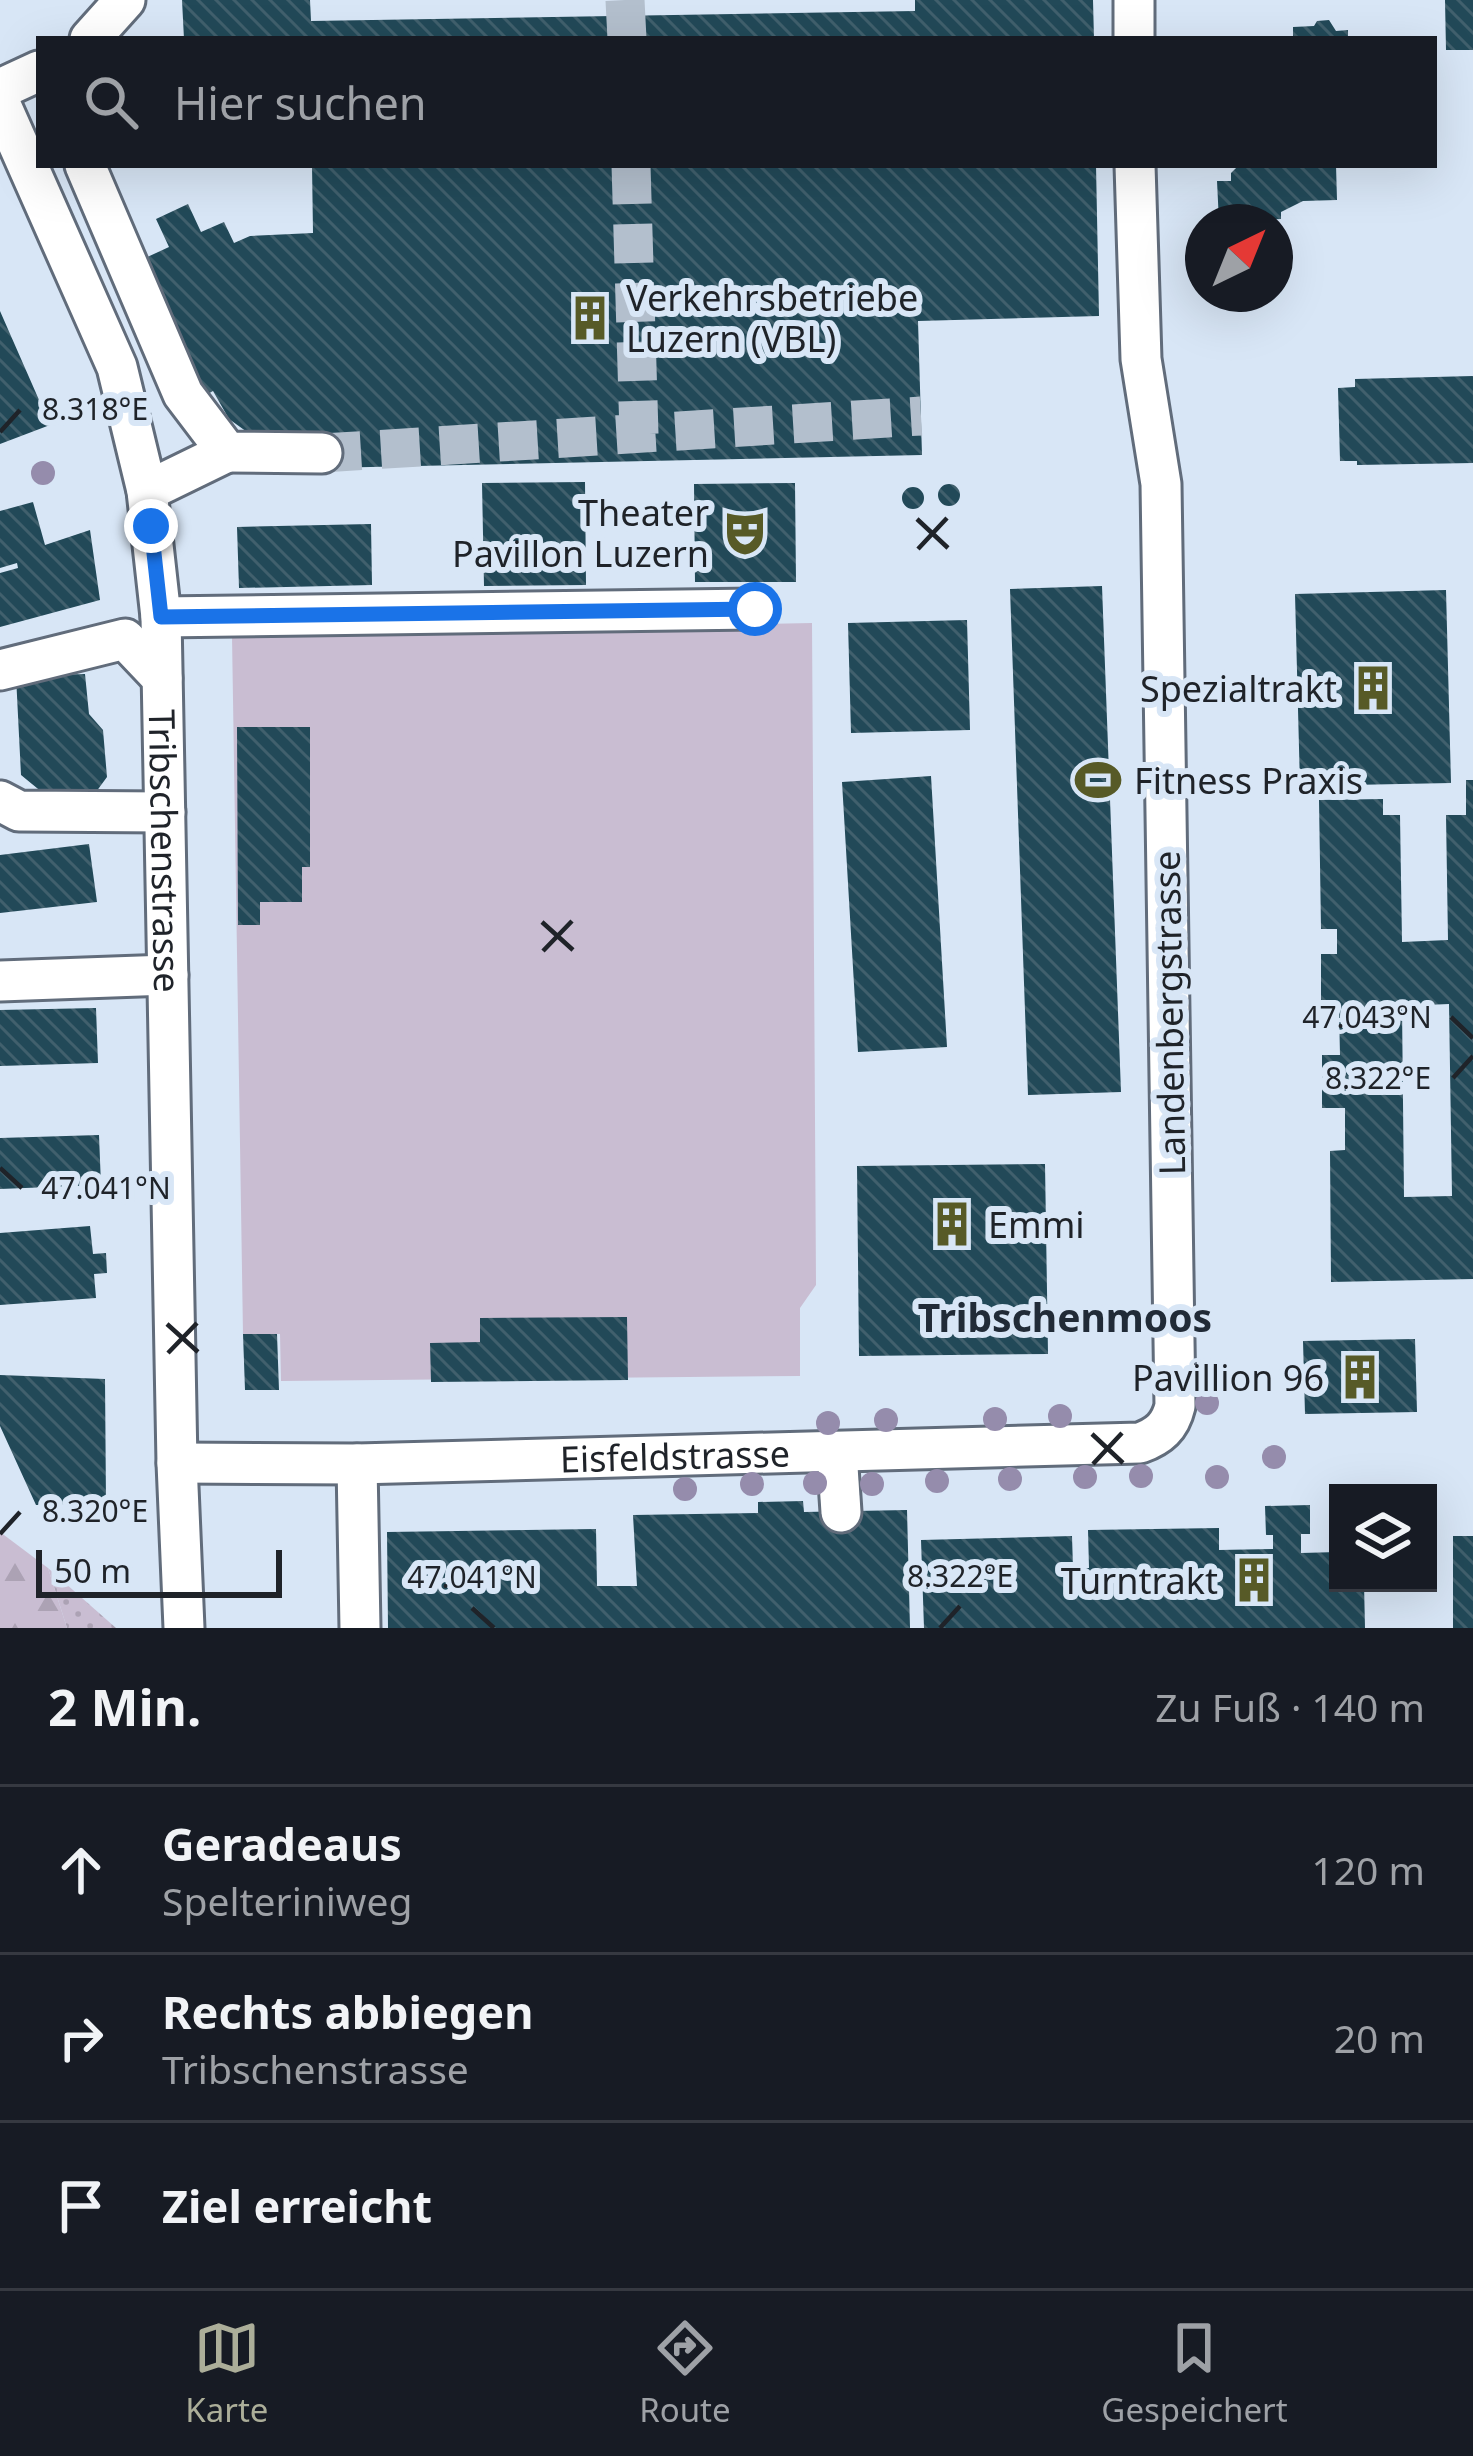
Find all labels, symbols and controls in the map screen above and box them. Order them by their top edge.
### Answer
search box [36,36,1437,168]
icon: search [78,69,144,135]
text: Hier suchen [174,72,427,133]
north arrow [1185,204,1293,312]
place label: Verkehrsbetriebe Luzern (VBL) [626,273,918,363]
building icon: Verkehrsbetriebe Luzern (VBL) [565,293,615,343]
text: 8.318°E [42,388,148,429]
place label: Theater Pavillon Luzern [452,488,709,578]
route end [124,499,178,553]
theatre icon: Theater Pavillon Luzern [720,508,770,558]
route start [728,582,782,636]
building icon: Spezialtrakt [1348,663,1398,713]
place label: Spezialtrakt [1140,664,1337,713]
street label: Tribschenstrasse [138,709,193,993]
sports icon: Fitness Praxis [1073,755,1123,805]
place label: Fitness Praxis [1134,756,1363,805]
street label: Landenbergstrasse [1142,850,1196,1176]
text: 47.043°N [1302,996,1432,1037]
text: 8.322°E [1325,1057,1431,1098]
text: 47.041°N [41,1167,171,1208]
building icon: Emmi [927,1199,977,1249]
place label: Emmi [988,1200,1085,1249]
district label: Tribschenmoos [918,1290,1212,1343]
building icon: Pavillion 96 [1335,1352,1385,1402]
place label: Pavillion 96 [1132,1353,1324,1402]
street label: Eisfeldstrasse [559,1428,791,1483]
map controls [1329,1484,1437,1592]
button: layers [1329,1484,1437,1592]
text: 8.320°E [42,1490,148,1531]
scale bar [36,1544,282,1597]
text: 50 m [54,1548,131,1593]
text: 8.322°E [907,1555,1013,1596]
building icon: Turntrakt [1229,1555,1279,1605]
text: 47.041°N [407,1556,537,1597]
place label: Turntrakt [1061,1556,1218,1605]
text: 2 Min. [48,1671,201,1741]
text: Zu Fuß · 140 m [1155,1680,1425,1733]
text: Geradeaus [162,1813,402,1874]
icon: ahead [48,1837,114,1903]
text: 120 m [1311,1843,1425,1896]
text: Spelteriniweg [162,1874,413,1927]
text: Rechts abbiegen [162,1981,533,2042]
icon: right [48,2005,114,2071]
text: 20 m [1334,2011,1425,2064]
text: Tribschenstrasse [162,2042,469,2095]
icon: arrive [48,2173,114,2239]
text: Ziel erreicht [162,2175,432,2236]
tab: Karte [185,2315,268,2432]
tab: Route [639,2315,731,2432]
tab: Gespeichert [1101,2315,1288,2432]

